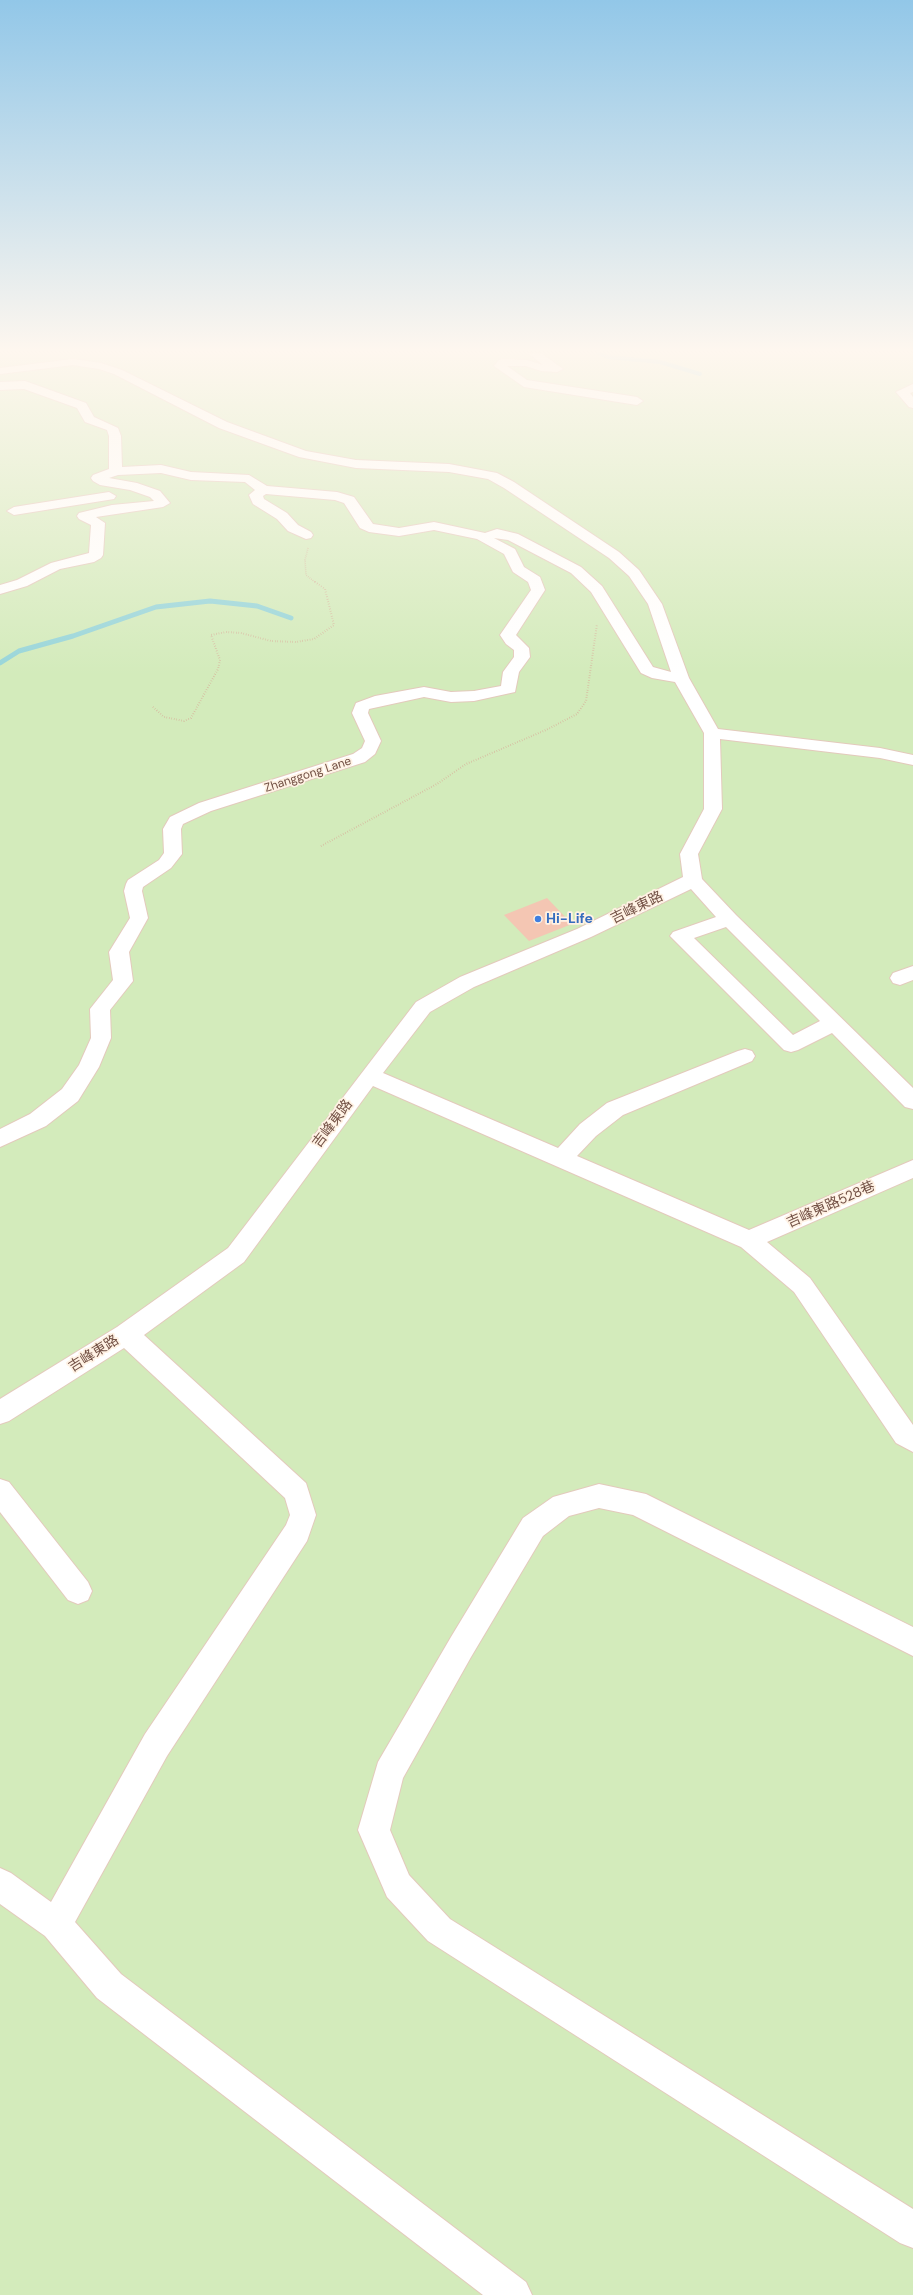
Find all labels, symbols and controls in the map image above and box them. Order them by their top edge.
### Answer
street label: Zhanggong Lane [263,754,353,796]
street label: 吉峰東路 [608,888,666,928]
place label: Hi-Life [546,911,593,927]
marker: Hi-Life [533,914,543,924]
street label: 吉峰東路 [309,1097,357,1151]
street label: 吉峰東路528巷 [784,1178,878,1232]
street label: 吉峰東路 [66,1332,122,1376]

